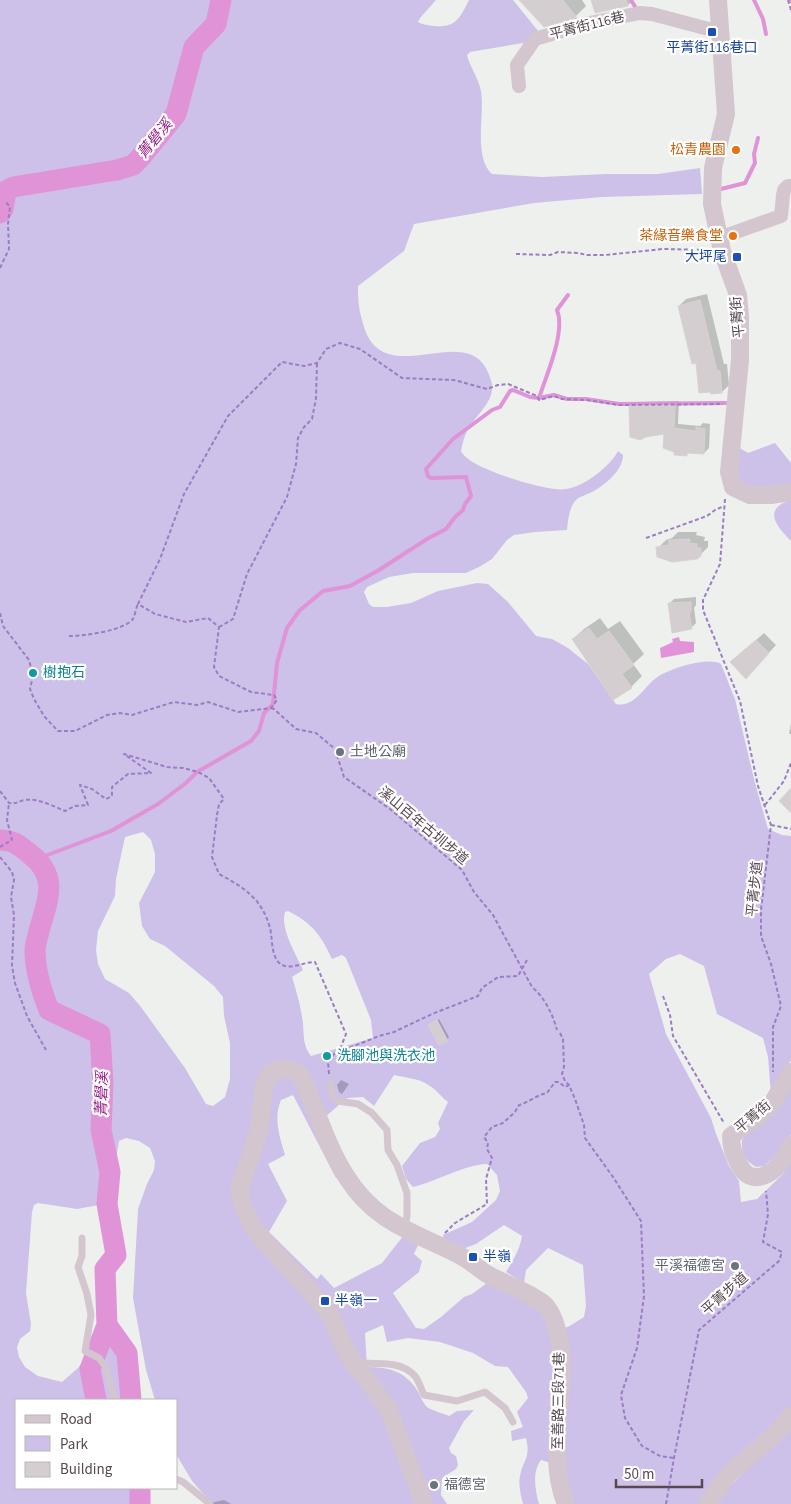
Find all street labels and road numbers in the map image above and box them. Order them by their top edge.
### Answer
street label: 平菁街116巷 [547,7,627,45]
street label: 平菁街 [726,295,750,339]
street label: 溪山百年古圳步道 [374,782,472,870]
street label: 平菁步道 [742,860,768,918]
street label: 平菁街 [730,1096,776,1138]
street label: 平菁步道 [697,1268,753,1320]
street label: 至善路三段71巷 [548,1352,570,1450]

